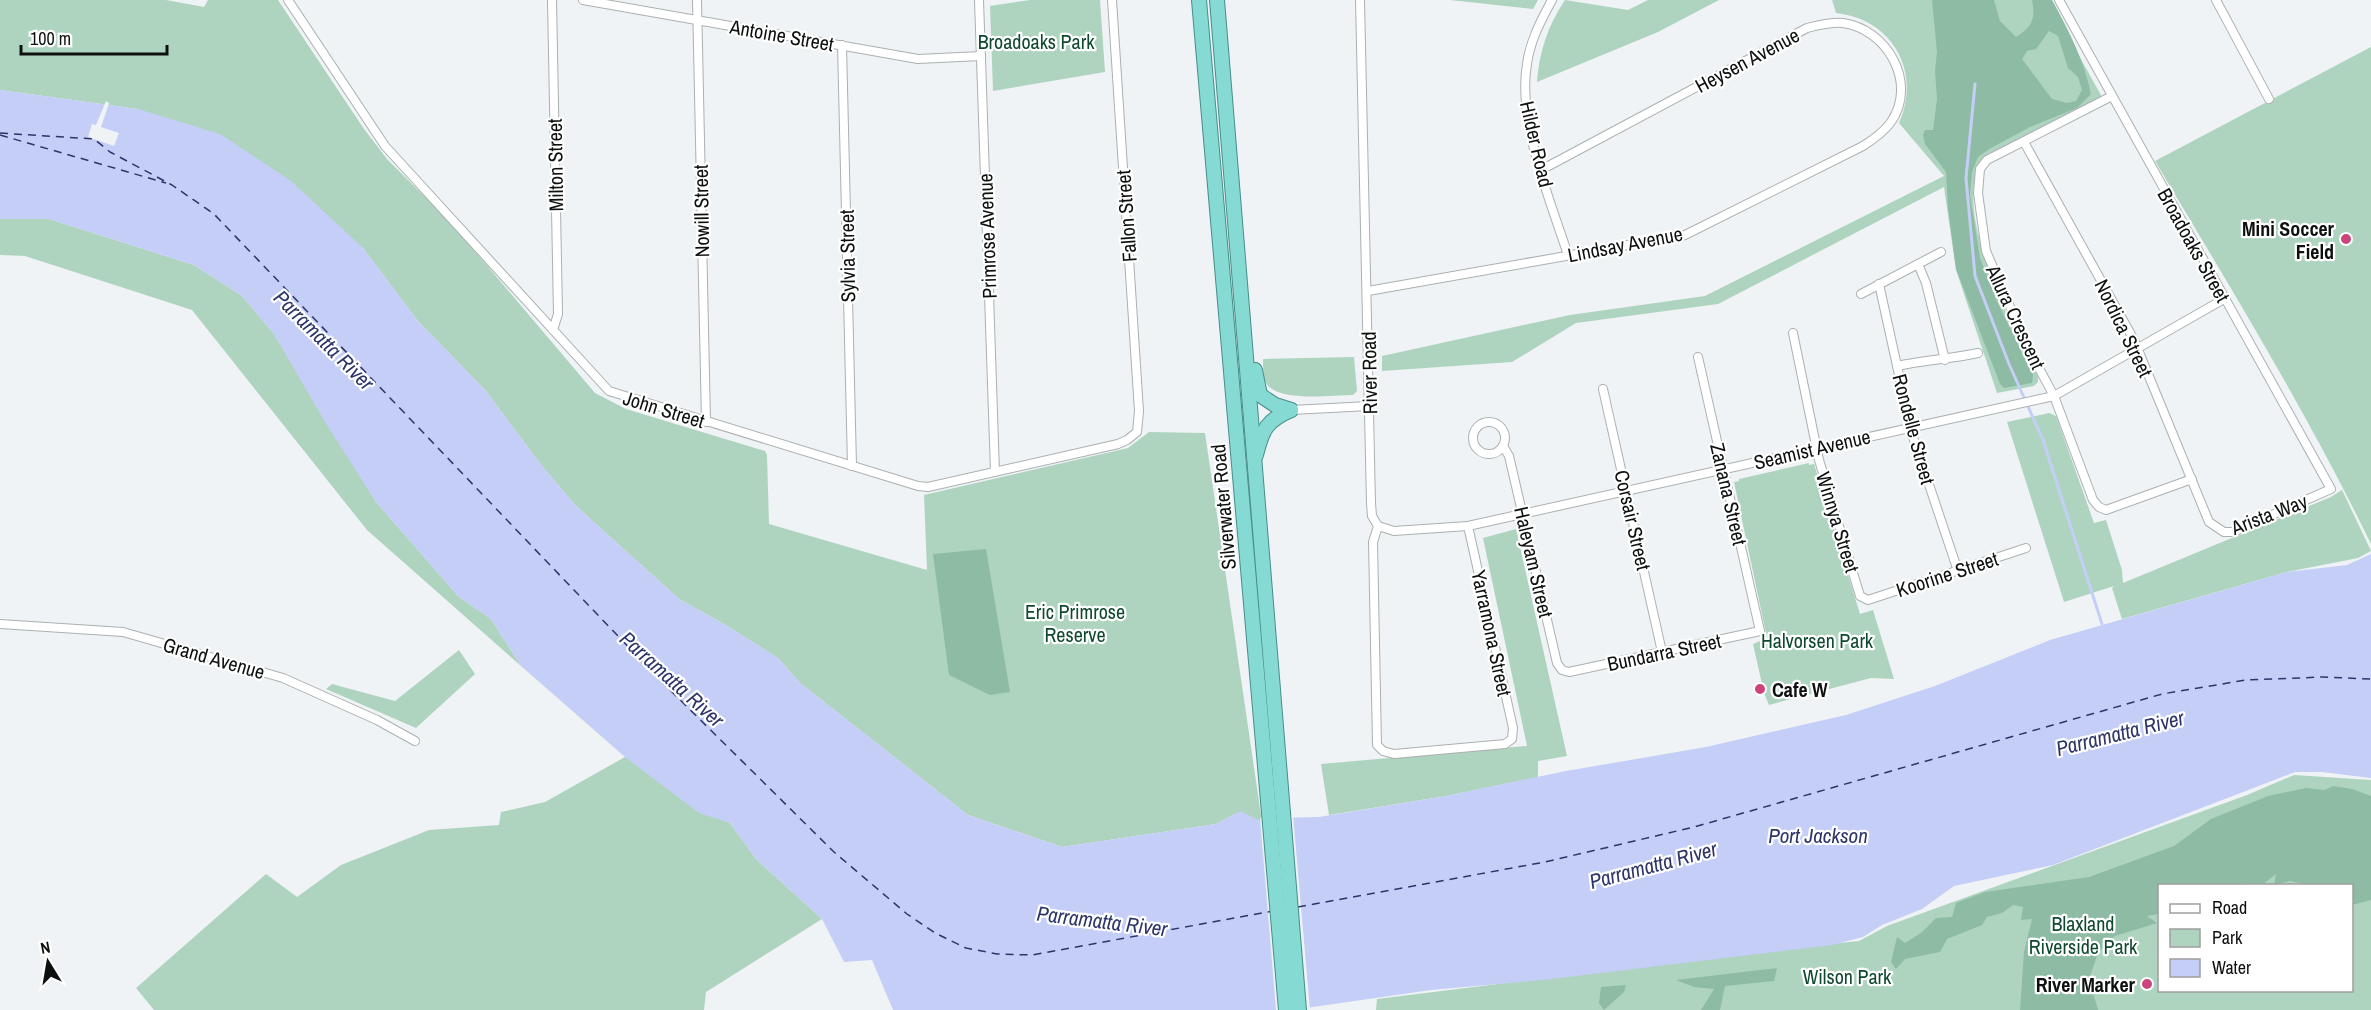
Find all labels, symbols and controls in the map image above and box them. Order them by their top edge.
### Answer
street label: Antoine Street [727,12,836,57]
scale bar [21,18,166,56]
street label: Heysen Avenue [1690,21,1804,99]
text: 100 m [30,26,71,51]
park label: Broadoaks Park [978,28,1095,55]
street label: Hilder Road [1514,98,1560,190]
street label: Milton Street [541,118,569,212]
street label: Nowill Street [687,164,715,258]
street label: Fallon Street [1109,169,1143,263]
street label: Primrose Avenue [971,173,1003,299]
street label: Broadoaks Street [2151,183,2237,307]
street label: Sylvia Street [833,209,861,303]
place label: Mini Soccer Field [2242,215,2335,265]
street label: Lindsay Avenue [1565,220,1685,268]
marker: Mini Soccer Field [2339,232,2353,246]
street label: Allura Crescent [1980,260,2052,374]
street label: Nordica Street [2089,275,2160,382]
water label: Parramatta River [267,283,381,397]
street label: River Road [1355,331,1383,415]
street label: Rondelle Street [1886,371,1942,488]
street label: John Street [620,384,708,434]
street label: Seamist Avenue [1751,422,1873,476]
street label: Zanana Street [1704,440,1754,548]
street label: Silverwater Road [1204,443,1242,571]
street label: Corsair Street [1608,467,1658,573]
street label: Winnya Street [1810,468,1866,576]
street label: Arista Way [2226,487,2312,541]
street label: Haleyam Street [1508,504,1560,621]
street label: Koorine Street [1893,545,2002,603]
street label: Yarramona Street [1465,567,1519,699]
park label: Eric Primrose Reserve [1025,598,1125,648]
water label: Parramatta River [614,624,731,734]
street label: Bundarra Street [1605,627,1724,677]
park label: Halvorsen Park [1761,627,1874,654]
street label: Grand Avenue [160,631,268,685]
place label: Cafe W [1772,676,1828,703]
marker: Cafe W [1753,682,1767,696]
water label: Parramatta River [2053,703,2188,763]
water label: Port Jackson [1768,821,1868,850]
water label: Parramatta River [1586,834,1721,896]
legend [2158,884,2353,992]
text: Road [2212,895,2247,920]
water label: Parramatta River [1035,899,1170,944]
park label: Blaxland Riverside Park [2029,910,2138,960]
text: Park [2212,925,2243,950]
north arrow [18,932,78,992]
text: N [38,936,52,959]
text: Water [2212,955,2251,980]
park label: Wilson Park [1803,963,1892,990]
place label: River Marker [2036,971,2136,998]
marker: River Marker [2140,977,2154,991]

